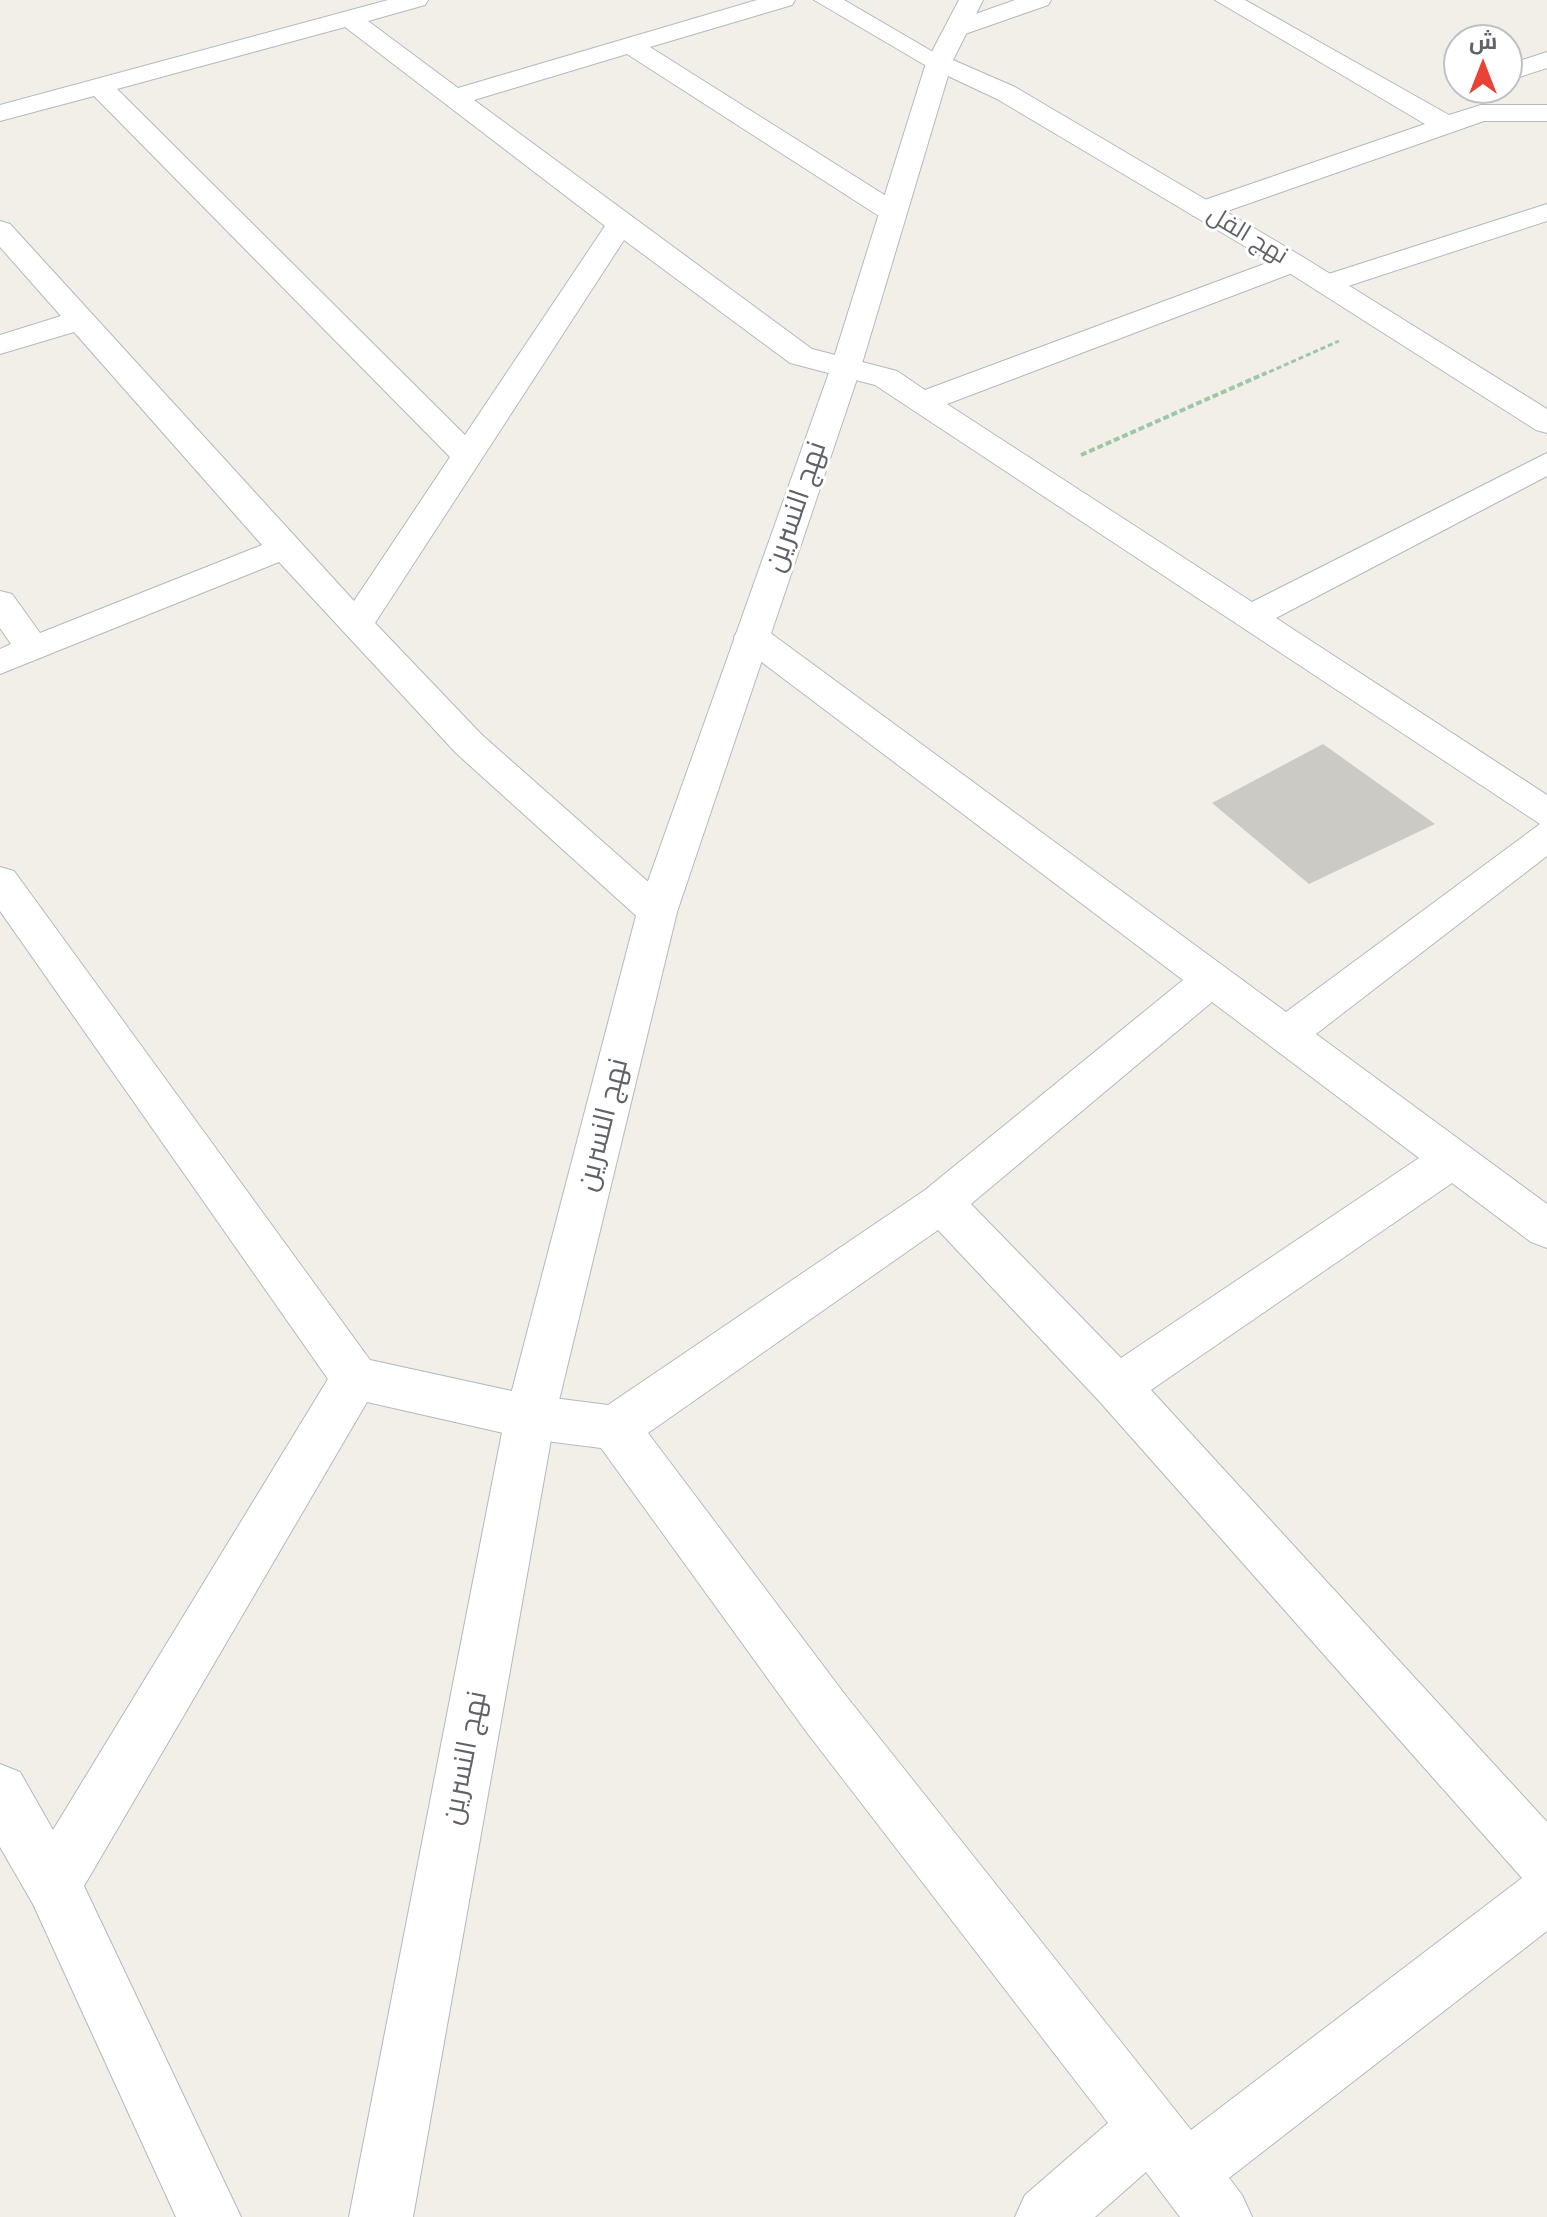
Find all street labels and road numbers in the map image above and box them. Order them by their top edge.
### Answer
street label: نهج الفل [1202,201,1292,271]
street label: نهج النسرين [759,437,835,577]
street label: نهج النسرين [571,1055,637,1195]
street label: نهج النسرين [437,1688,495,1828]

